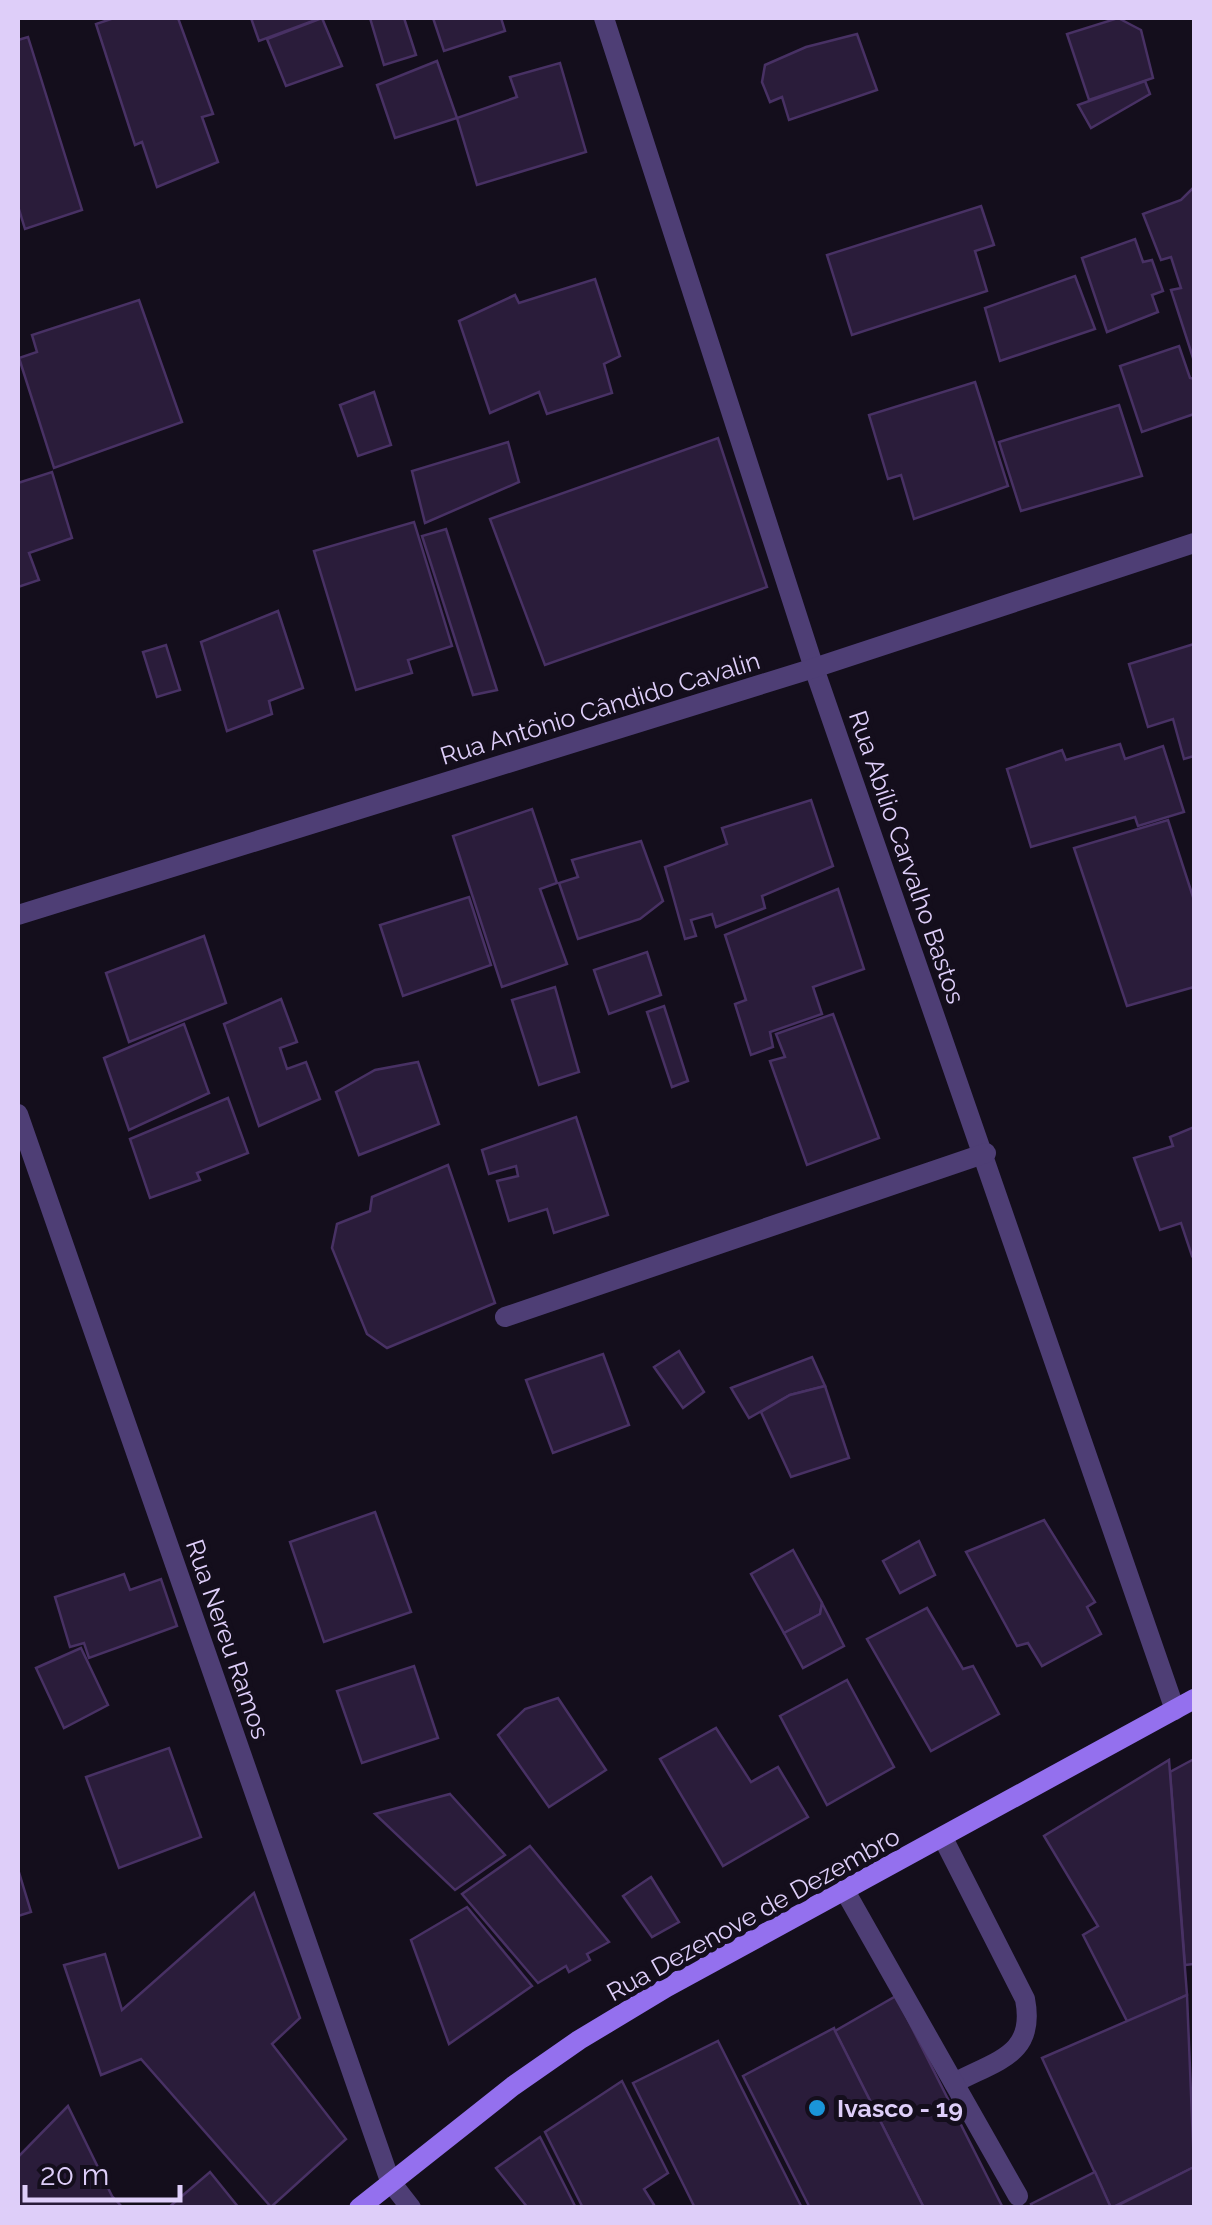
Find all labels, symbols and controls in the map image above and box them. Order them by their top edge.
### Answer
street label: Rua Antônio Cândido Cavalin [436,645,764,771]
street label: Rua Abílio Carvalho Bastos [843,707,971,1007]
street label: Rua Nereu Ramos [180,1535,276,1743]
street label: Rua Dezenove de Dezembro [601,1821,905,2007]
place label: Ivasco - 19 [837,2093,963,2123]
marker: Ivasco - 19 [806,2097,828,2119]
scale bar [25,2140,180,2202]
text: 20 m [40,2157,109,2192]

